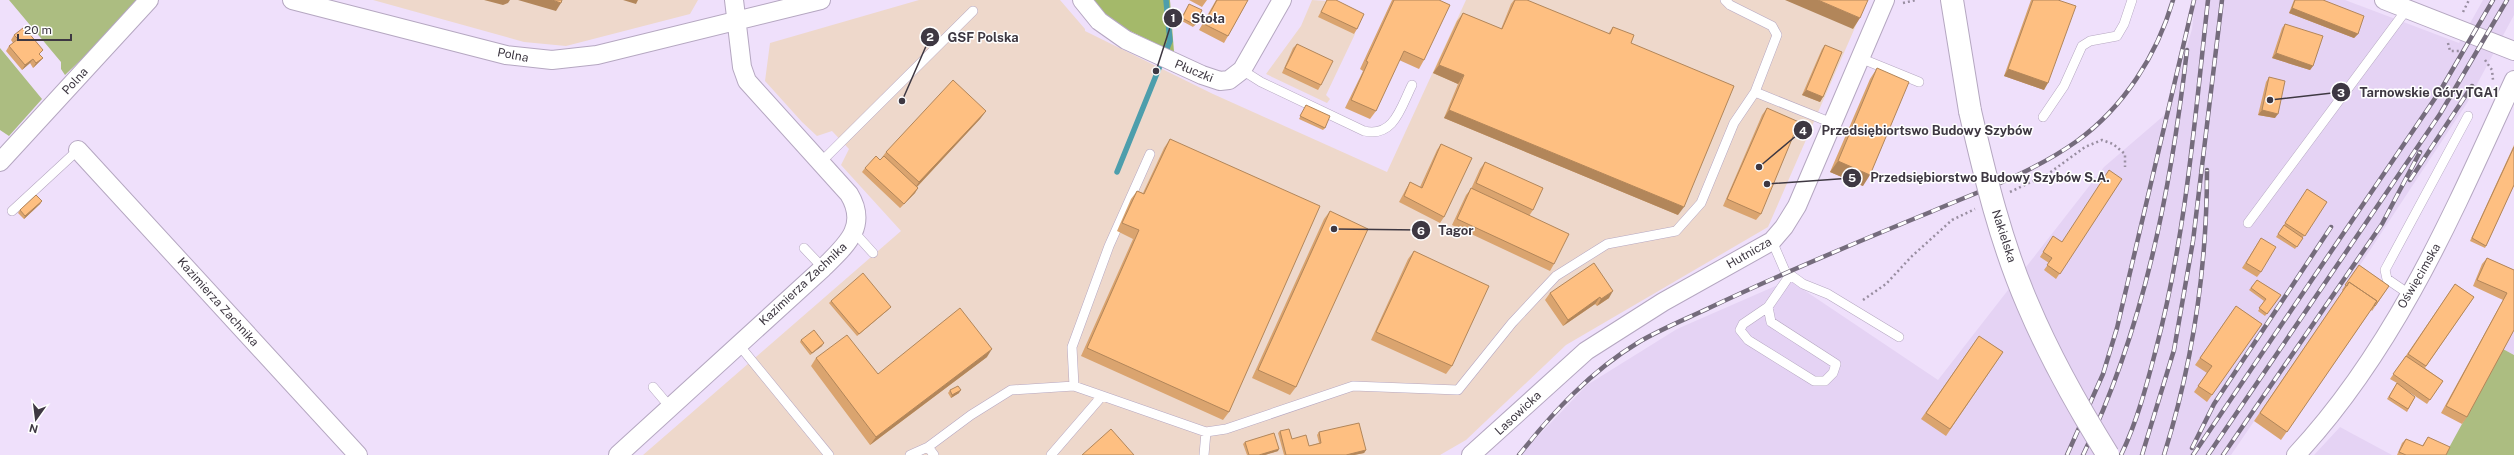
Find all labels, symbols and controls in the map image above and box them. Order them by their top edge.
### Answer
callout: Stoła [1163,6,1232,31]
text: 1 [1170,11,1176,25]
text: Stoła [1191,11,1225,26]
scale bar [18,16,71,42]
text: 20 m [24,23,52,37]
callout: GSF Polska [920,24,1027,49]
text: 2 [926,30,934,44]
text: GSF Polska [947,30,1019,45]
street label: Polna [496,45,530,65]
street label: Płuczki [1173,57,1215,85]
street label: Polna [59,65,91,97]
callout: Tarnowskie Góry TGA1 [2331,80,2506,105]
text: Tarnowskie Góry TGA1 [2359,85,2499,100]
text: 3 [2337,86,2345,100]
callout: Przedsiębiortswo Budowy Szybów [1793,118,2040,143]
text: Przedsiębiortswo Budowy Szybów [1822,123,2033,138]
text: 4 [1799,124,1807,138]
callout: Przedsiębiorstwo Budowy Szybów S.A. [1842,165,2118,190]
text: Przedsiębiorstwo Budowy Szybów S.A. [1870,170,2110,185]
text: 5 [1848,171,1856,185]
street label: Nakielska [1989,208,2019,264]
callout: Tagor [1411,218,1482,243]
text: Tagor [1438,223,1474,238]
text: 6 [1417,224,1425,238]
street label: Hutnicza [1724,235,1774,271]
street label: Kazimierza Zachnika [756,240,850,328]
street label: Oświęcimska [2395,241,2443,311]
street label: Kazimierza Zachnika [174,255,262,349]
street label: Lasowicka [1492,388,1544,438]
north arrow [16,399,56,439]
text: N [28,422,39,436]

